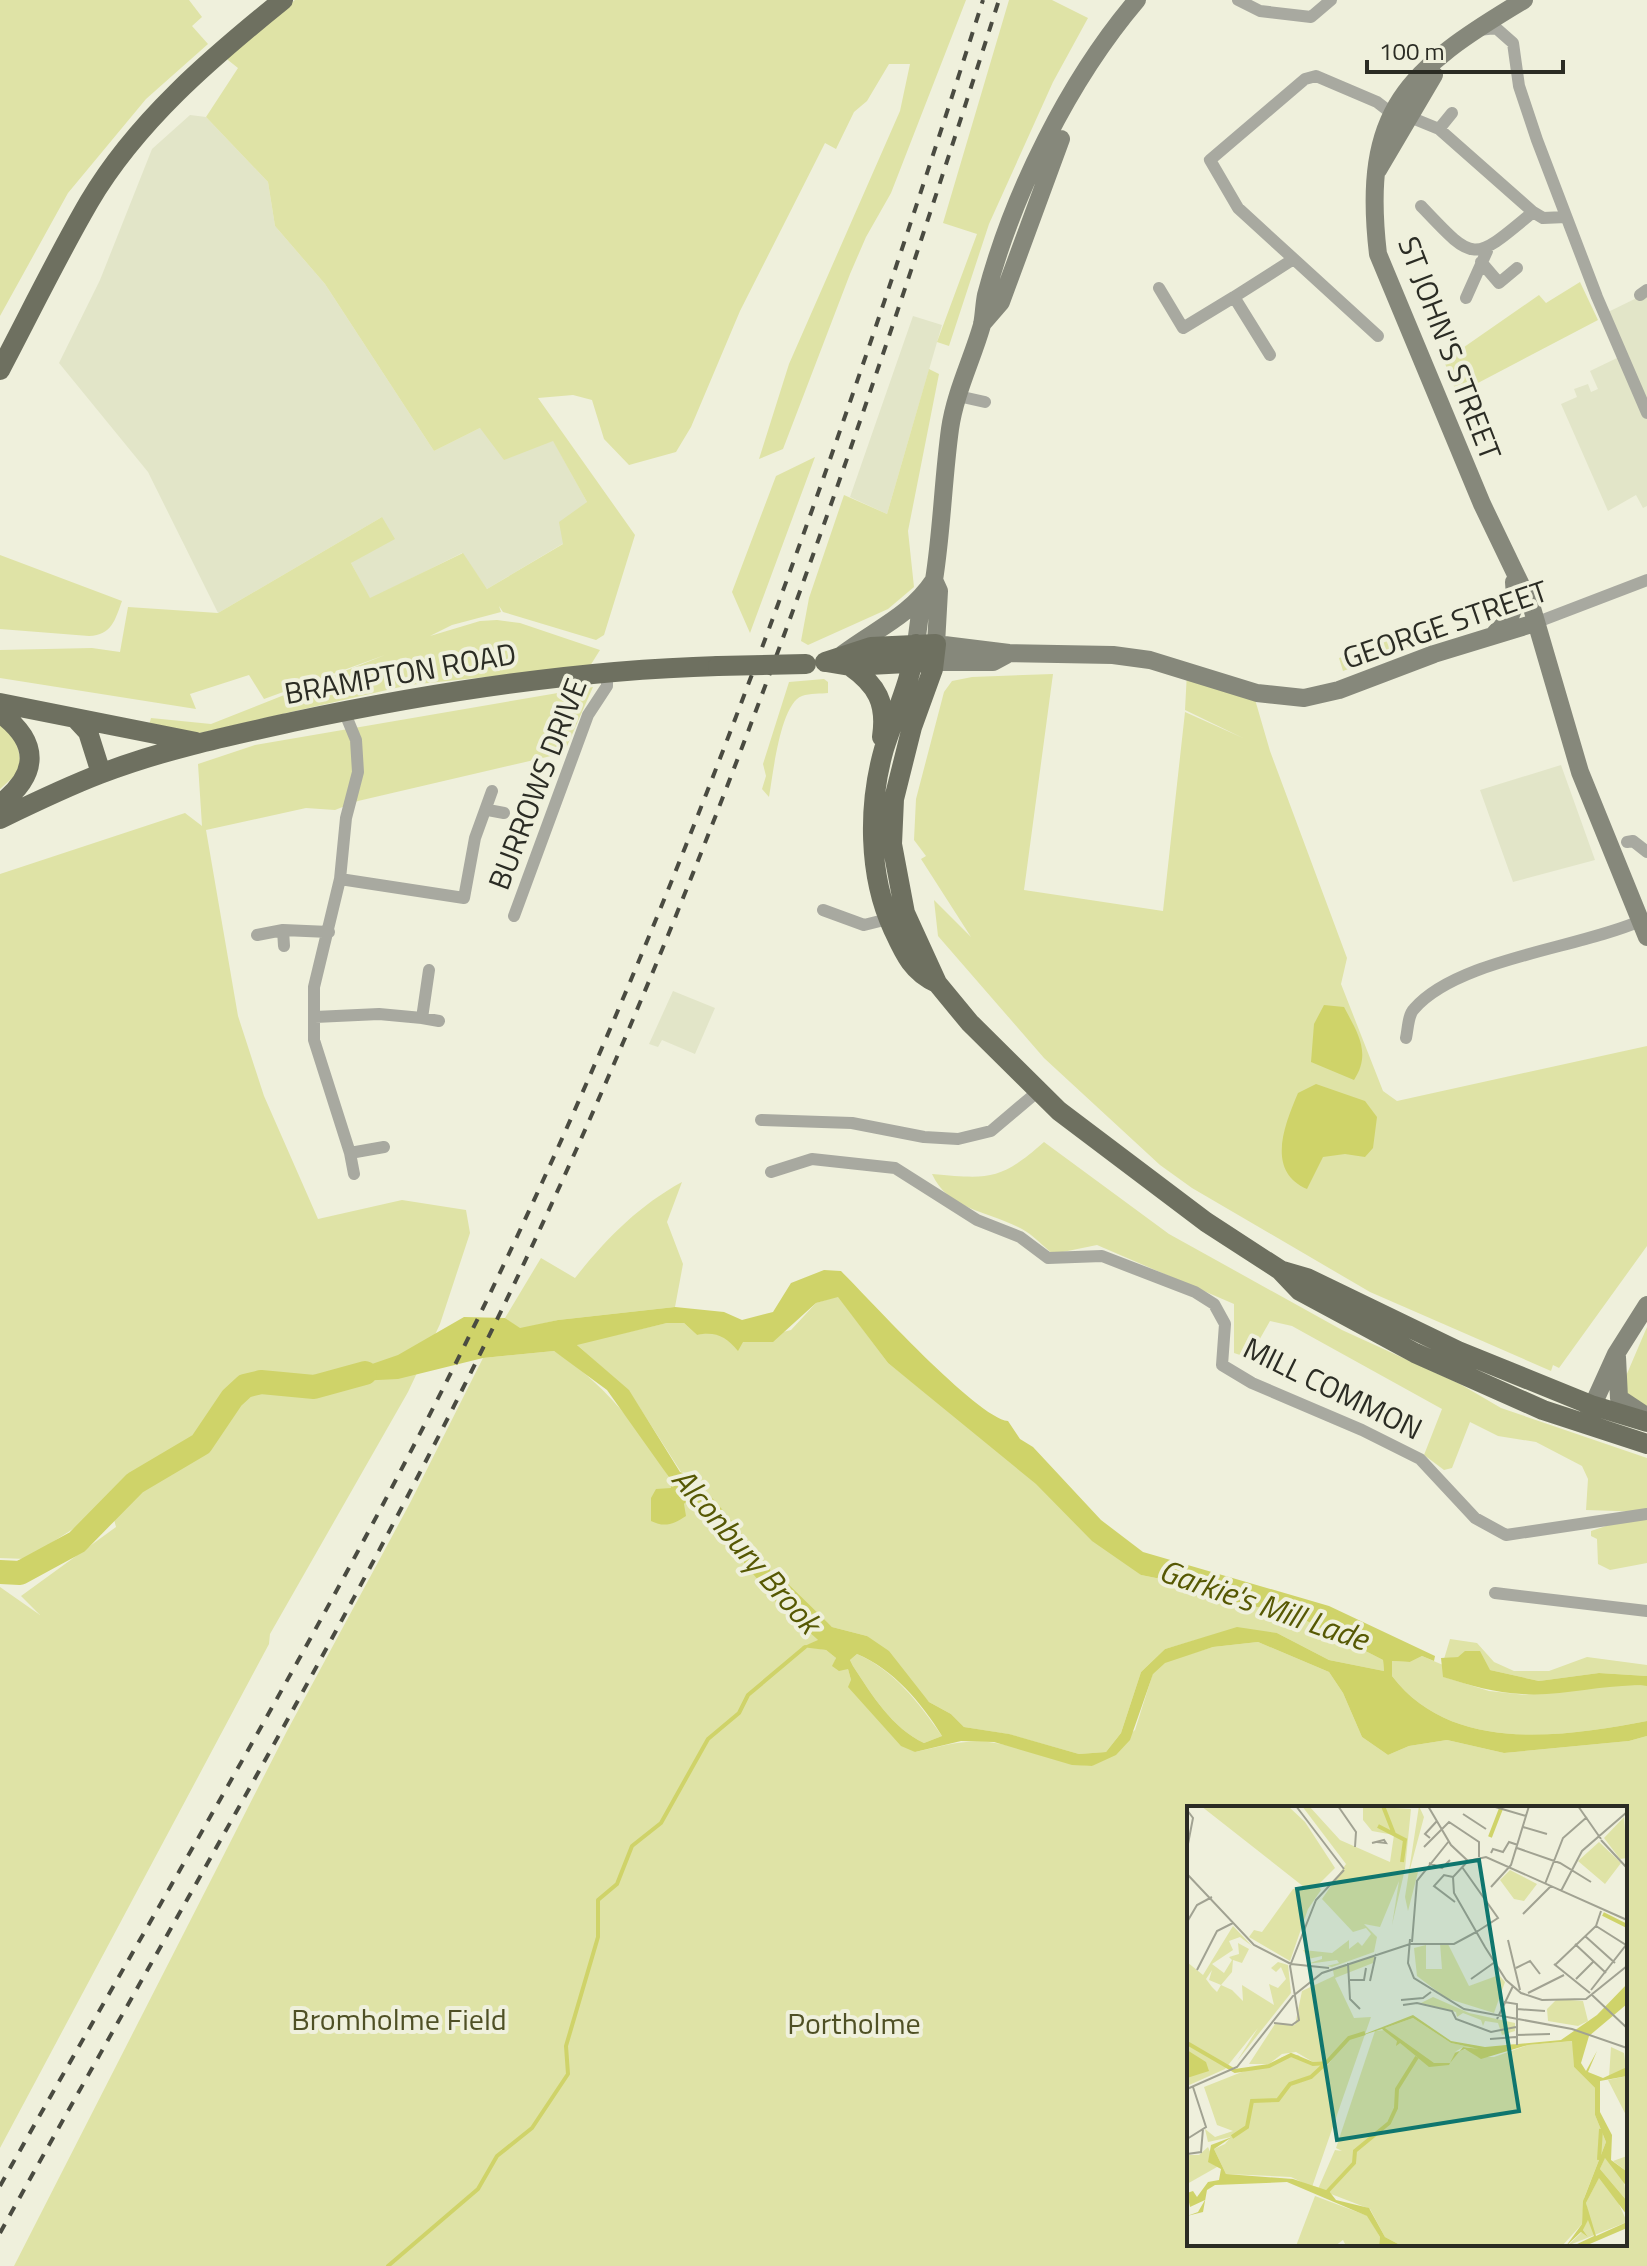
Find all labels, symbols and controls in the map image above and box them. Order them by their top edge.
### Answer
scale bar [1367,24,1563,74]
text: 100 m [1379,33,1445,69]
street label: ST JOHN'S STREET [1386,229,1514,467]
street label: GEORGE STREET [1336,567,1554,681]
street label: BRAMPTON ROAD [280,630,520,716]
street label: BURROWS DRIVE [476,672,598,896]
street label: MILL COMMON [1236,1325,1430,1451]
water label: Alconbury Brook [661,1456,835,1647]
water label: Garkie's Mill Lade [1153,1546,1377,1663]
inset map [1187,1806,1627,2246]
park label: Bromholme Field [291,1996,507,2042]
park label: Portholme [787,2000,921,2046]

